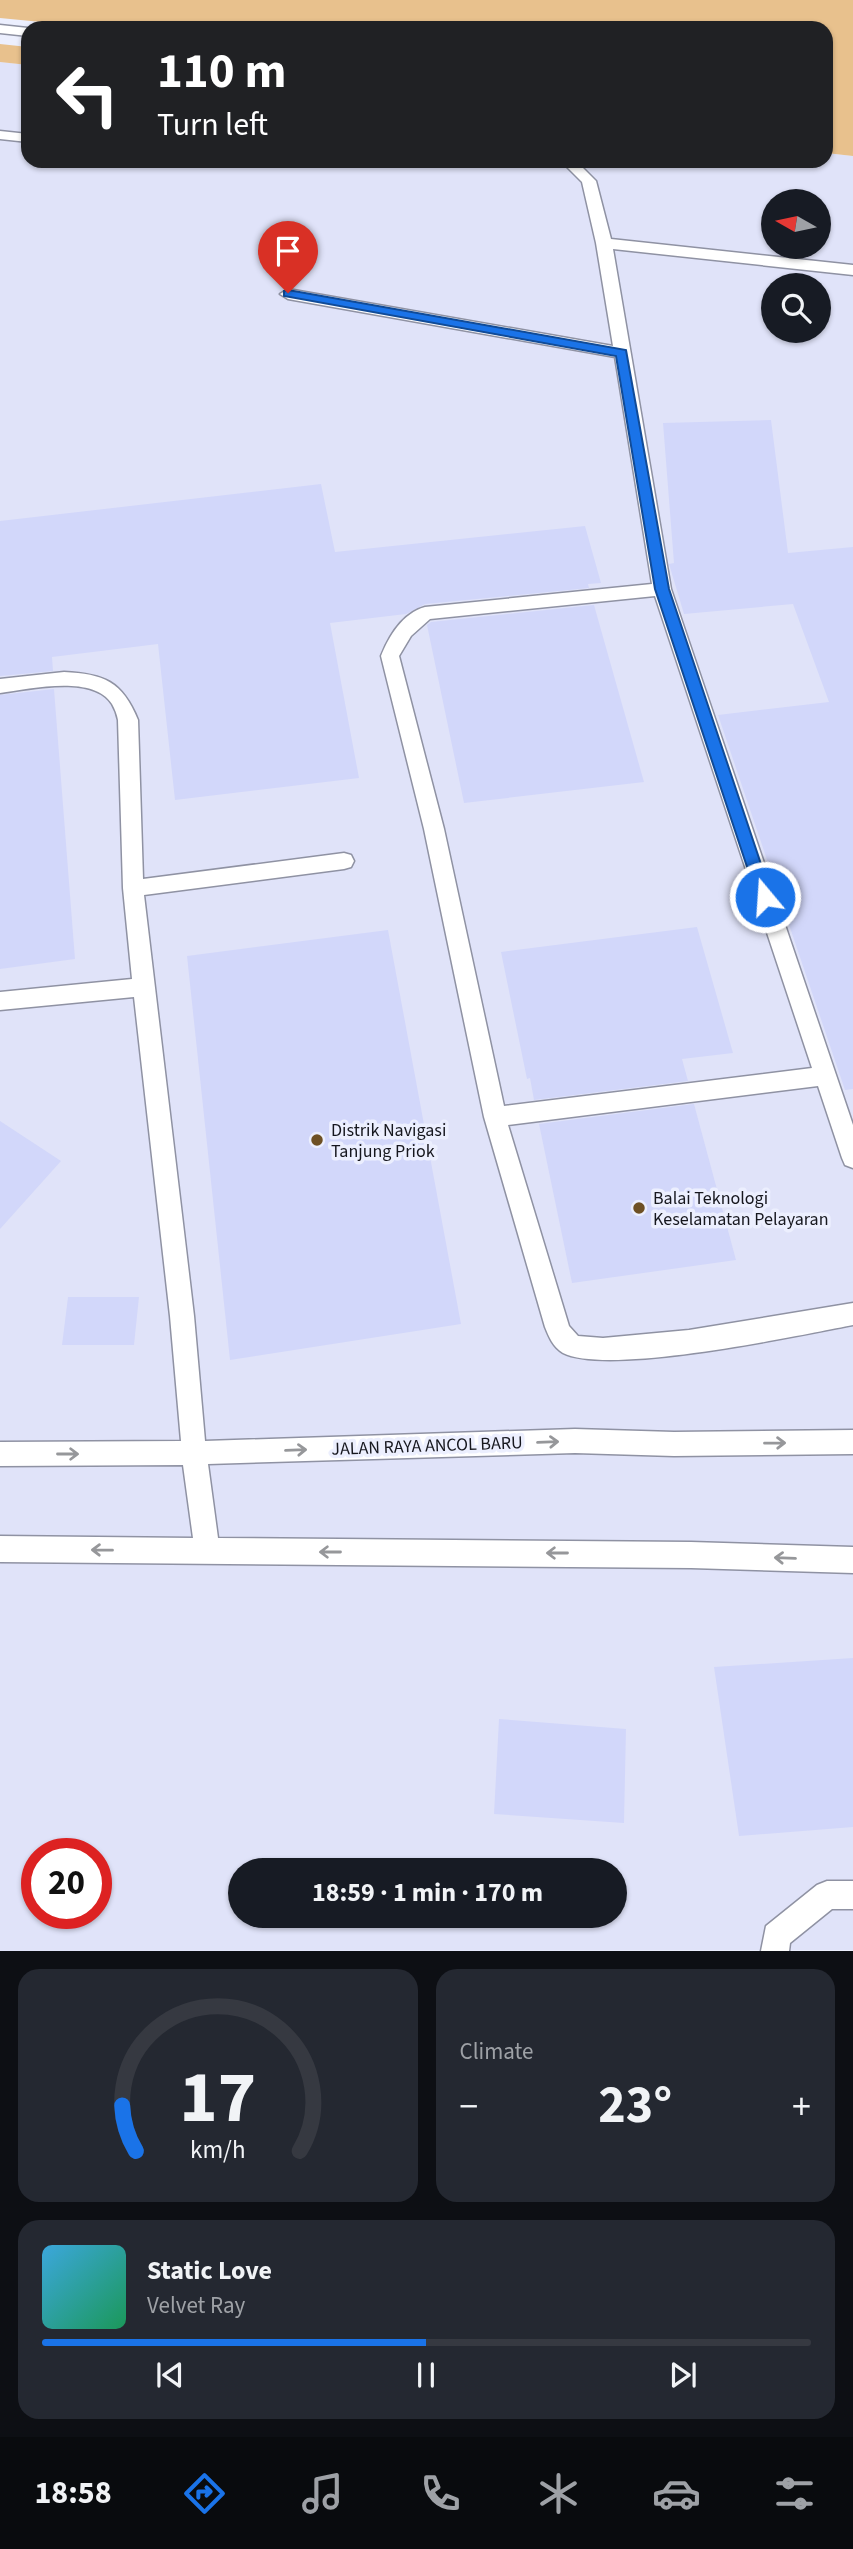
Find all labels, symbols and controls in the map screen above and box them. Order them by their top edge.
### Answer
text: 110 m [157,37,286,107]
icon: left [42,49,133,140]
text: Turn left [157,102,268,148]
north arrow [761,189,831,259]
map controls [761,189,831,343]
pin [258,221,318,293]
icon: arrive [269,232,307,270]
button: search [761,273,831,343]
position arrow [728,860,802,934]
place label: Distrik Navigasi Tanjung Priok [331,1118,446,1164]
marker: Distrik Navigasi Tanjung Priok [309,1132,325,1148]
place label: Balai Teknologi Keselamatan Pelayaran [653,1186,829,1232]
marker: Balai Teknologi Keselamatan Pelayaran [631,1200,647,1216]
street label: JALAN RAYA ANCOL BARU [331,1430,523,1462]
one-way arrow [536,1436,559,1449]
one-way arrow [763,1436,786,1450]
one-way arrow [284,1443,307,1457]
one-way arrow [56,1447,79,1461]
one-way arrow [91,1543,114,1557]
one-way arrow [319,1545,342,1559]
one-way arrow [546,1547,569,1560]
one-way arrow [774,1551,797,1564]
speed limit sign: 20 [21,1838,112,1929]
text: 18:59 · 1 min · 170 m [312,1874,543,1911]
text: Climate [460,2035,533,2068]
text: 17 [179,2047,256,2151]
text: 23° [598,2069,672,2143]
text: − [460,2080,478,2134]
text: + [792,2080,811,2134]
text: km/h [190,2132,246,2168]
text: Static Love [147,2252,272,2289]
text: Velvet Ray [147,2289,245,2322]
icon: previous [151,2356,189,2394]
icon: pause [407,2356,445,2394]
icon: next [664,2356,702,2394]
icon: directions [180,2469,229,2518]
icon: music [298,2469,347,2518]
icon: phone [416,2469,465,2518]
icon: climate [534,2469,583,2518]
icon: car [652,2469,701,2518]
icon: filters [770,2469,819,2518]
text: 18:58 [34,2470,112,2516]

